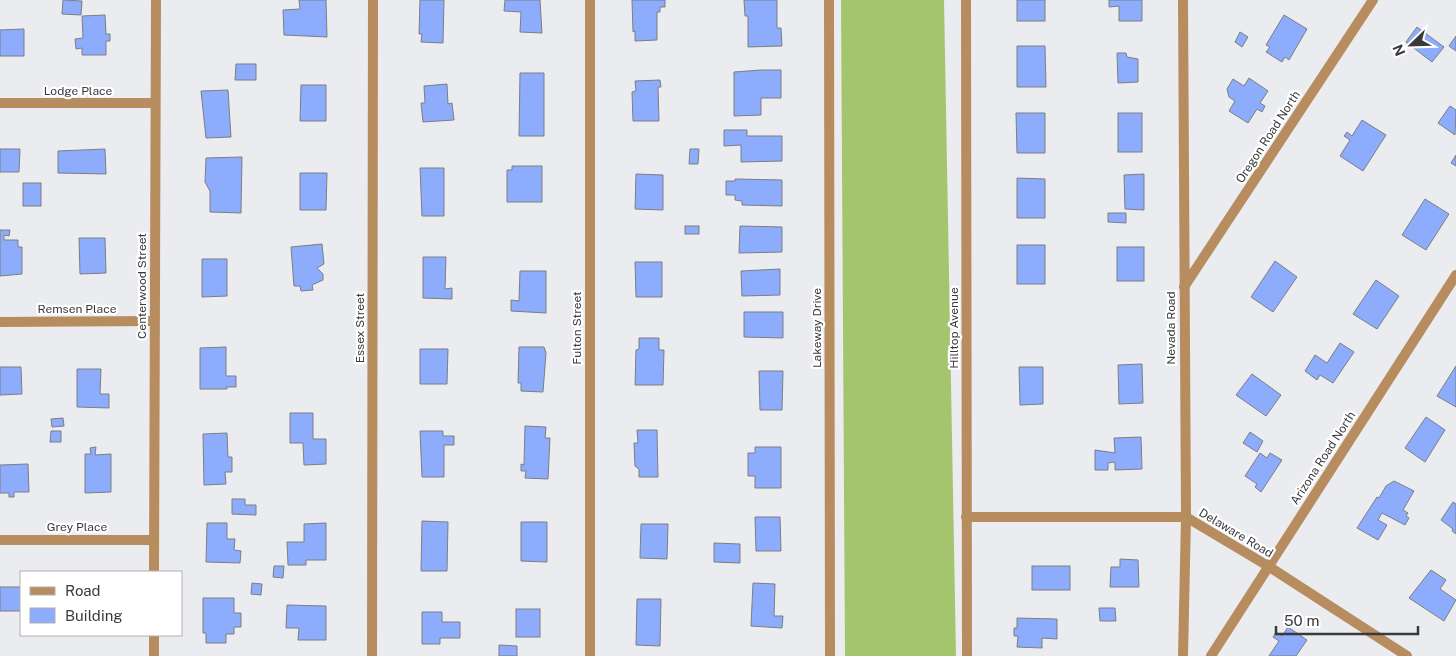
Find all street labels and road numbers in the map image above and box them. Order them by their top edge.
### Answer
street label: Lodge Place [44,84,113,98]
street label: Oregon Road North [1233,88,1303,186]
street label: Centerwood Street [135,233,149,339]
street label: Hilltop Avenue [947,287,961,369]
street label: Lakeway Drive [810,288,824,368]
street label: Fulton Street [570,291,584,365]
street label: Nevada Road [1164,291,1178,365]
street label: Essex Street [353,292,367,363]
street label: Remsen Place [38,302,117,316]
street label: Arizona Road North [1288,409,1358,507]
street label: Delaware Road [1197,505,1275,561]
street label: Grey Place [47,520,107,534]

